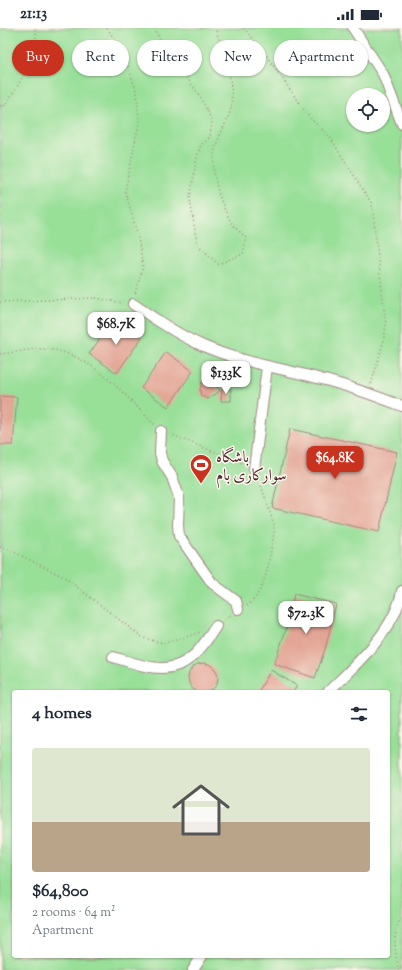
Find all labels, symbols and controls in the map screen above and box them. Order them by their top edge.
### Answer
text: 21:13 [20,4,47,25]
chip: Buy [12,40,64,76]
chip: Rent [72,40,129,76]
chip: Filters [137,40,202,76]
chip: New [210,40,266,76]
chip: Apartment [274,40,368,76]
map controls [346,88,390,132]
button: locate [346,88,390,132]
pin: $68.7K [83,312,149,346]
text: $68.7K [97,316,135,334]
pin: $133K [198,361,254,395]
text: $133K [210,365,242,383]
place label: باشگاه سوارکاری بام [216,446,286,489]
pin: $64.8K [302,446,368,480]
text: $64.8K [316,450,354,468]
sports icon: باشگاه سوارکاری بام [188,452,214,485]
pin: $72.3K [273,601,339,635]
text: $72.3K [287,605,325,623]
text: 4 homes [32,702,92,726]
icon: filters [348,703,370,725]
icon: home [165,774,237,846]
text: $64,800 [32,880,89,904]
text: 2 rooms · 64 m² [32,904,115,922]
text: Apartment [32,922,93,940]

